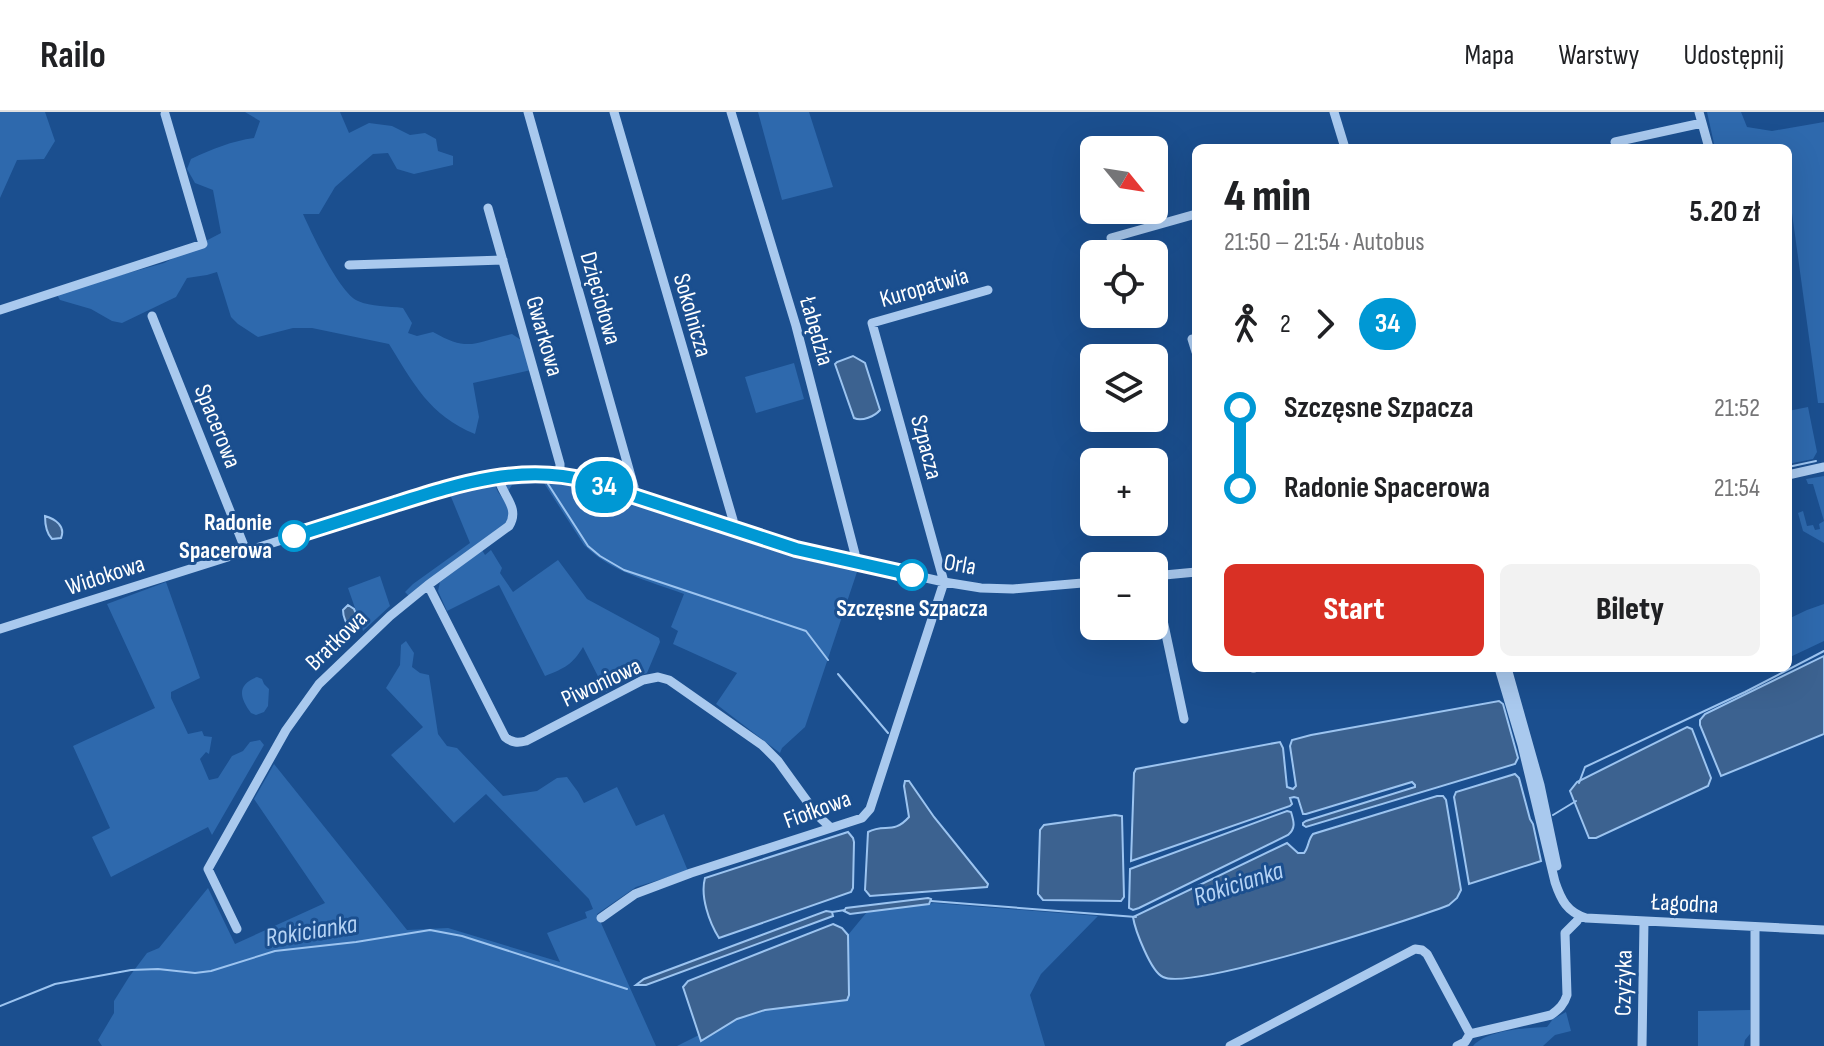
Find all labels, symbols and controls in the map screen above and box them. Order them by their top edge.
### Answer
text: Railo [40,33,106,78]
text: Mapa [1465,39,1514,72]
text: Warstwy [1558,39,1639,72]
text: Udostępnij [1683,39,1784,72]
north arrow [1080,136,1168,224]
map controls [1080,136,1168,640]
text: 4 min [1224,170,1311,223]
text: 5.20 zł [1690,194,1760,230]
text: 21:50 – 21:54 · Autobus [1224,227,1425,258]
button: locate [1080,240,1168,328]
street label: Dzięciołowa [573,248,628,348]
street label: Kuropatwia [877,261,972,314]
street label: Sokolnicza [667,270,718,360]
street label: Gwarkowa [519,293,570,380]
street label: Łabędzia [793,293,840,369]
icon: walk [1224,302,1268,346]
icon: forward [1303,302,1347,346]
text: 34 [1375,307,1400,340]
text: 2 [1280,309,1291,340]
button: layers [1080,344,1168,432]
street label: Spacerowa [188,380,247,472]
text: Szczęsne Szpacza [1284,390,1474,426]
text: 21:52 [1714,393,1760,424]
street label: Szpacza [904,412,949,482]
button: + [1080,448,1168,536]
line badge: 34 [568,461,640,513]
text: 34 [591,470,617,503]
text: Radonie Spacerowa [1284,470,1490,506]
text: 21:54 [1714,473,1760,504]
place label: Radonie Spacerowa [179,508,272,565]
marker: Radonie Spacerowa [279,521,309,551]
street label: Orla [941,547,978,582]
street label: Widokowa [62,549,148,602]
button: − [1080,552,1168,640]
marker: Szczęsne Szpacza [897,560,927,590]
button: Start [1224,564,1484,656]
button: Bilety [1500,564,1760,656]
place label: Szczęsne Szpacza [836,594,988,623]
street label: Bratkowa [299,604,373,677]
street label: Piwoniowa [557,651,646,714]
street label: Fiołkowa [780,784,855,835]
water label: Rokicianka [1190,855,1288,913]
street label: Łagodna [1650,887,1719,920]
water label: Rokicianka [263,909,360,954]
street label: Czyżyka [1608,950,1639,1016]

